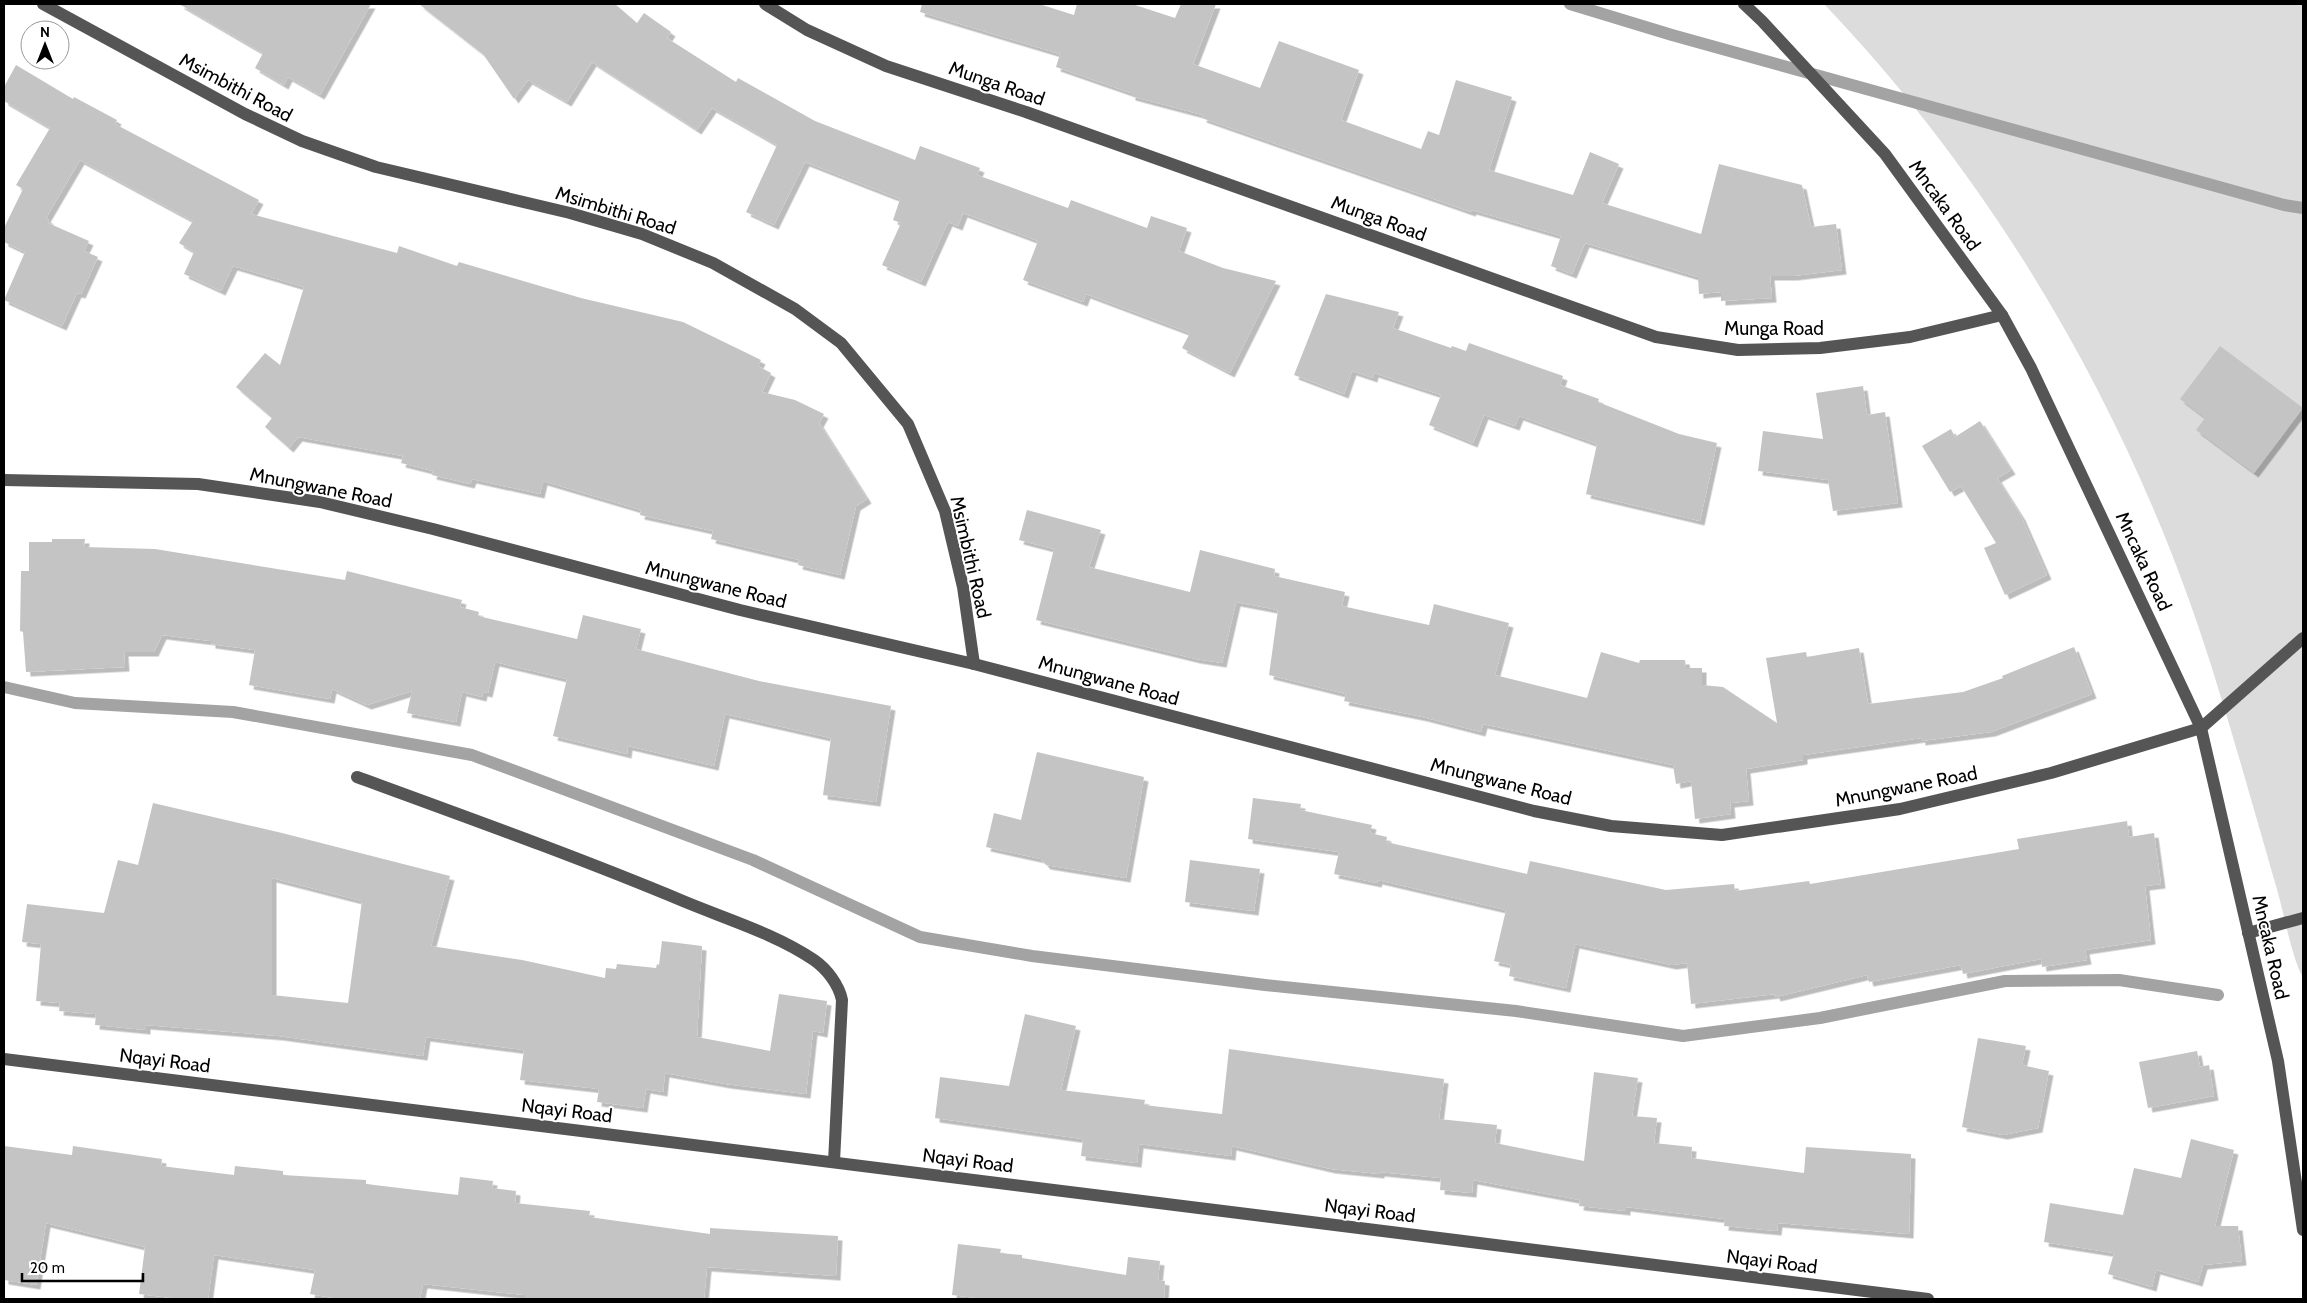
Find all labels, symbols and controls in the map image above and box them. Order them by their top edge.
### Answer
north arrow [20,20,70,70]
text: N [40,23,50,41]
street label: Msimbithi Road [175,48,296,127]
street label: Munga Road [946,56,1048,111]
street label: Mncaka Road [1904,155,1985,255]
street label: Msimbithi Road [553,181,679,240]
street label: Munga Road [1328,191,1430,246]
street label: Munga Road [1724,317,1824,340]
street label: Mnungwane Road [248,462,394,513]
street label: Msimbithi Road [945,494,996,620]
street label: Mncaka Road [2111,508,2177,614]
street label: Mnungwane Road [643,556,789,613]
street label: Mnungwane Road [1036,651,1182,710]
street label: Mnungwane Road [1428,753,1574,810]
street label: Mnungwane Road [1833,761,1979,812]
street label: Mncaka Road [2247,893,2294,1002]
street label: Nqayi Road [118,1044,212,1077]
street label: Nqayi Road [520,1094,614,1127]
street label: Nqayi Road [921,1144,1015,1177]
street label: Nqayi Road [1323,1194,1417,1227]
street label: Nqayi Road [1725,1245,1819,1278]
scale bar [22,1250,144,1282]
text: 20 m [30,1259,65,1277]

